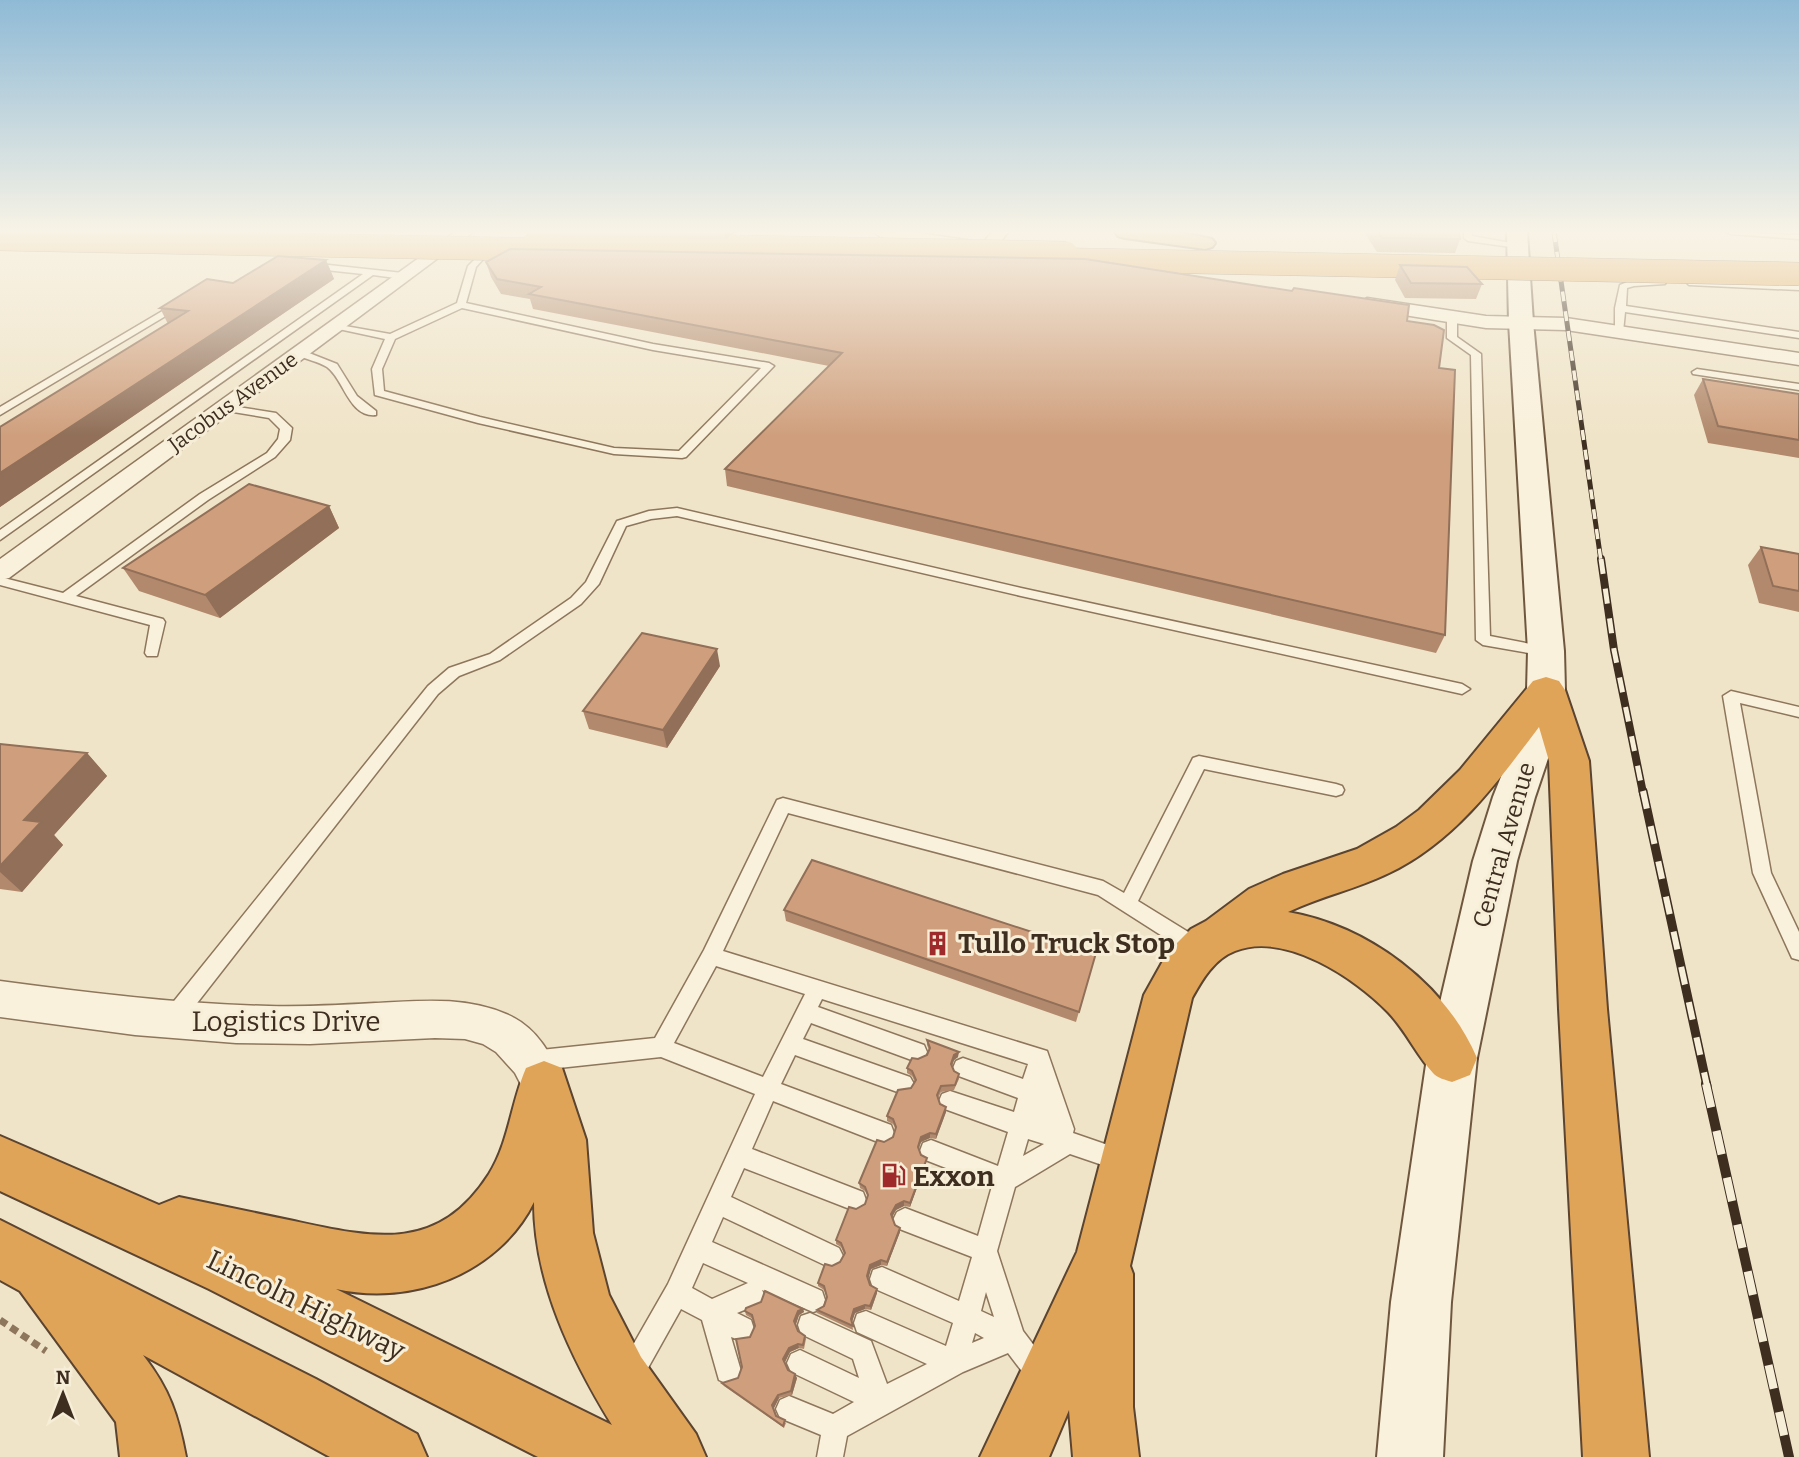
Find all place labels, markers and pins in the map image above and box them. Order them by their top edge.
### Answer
place label: Tullo Truck Stop [958,927,1175,960]
building icon: Tullo Truck Stop [924,929,952,957]
place label: Exxon [913,1160,995,1193]
fuel station icon: Exxon [879,1162,907,1190]

